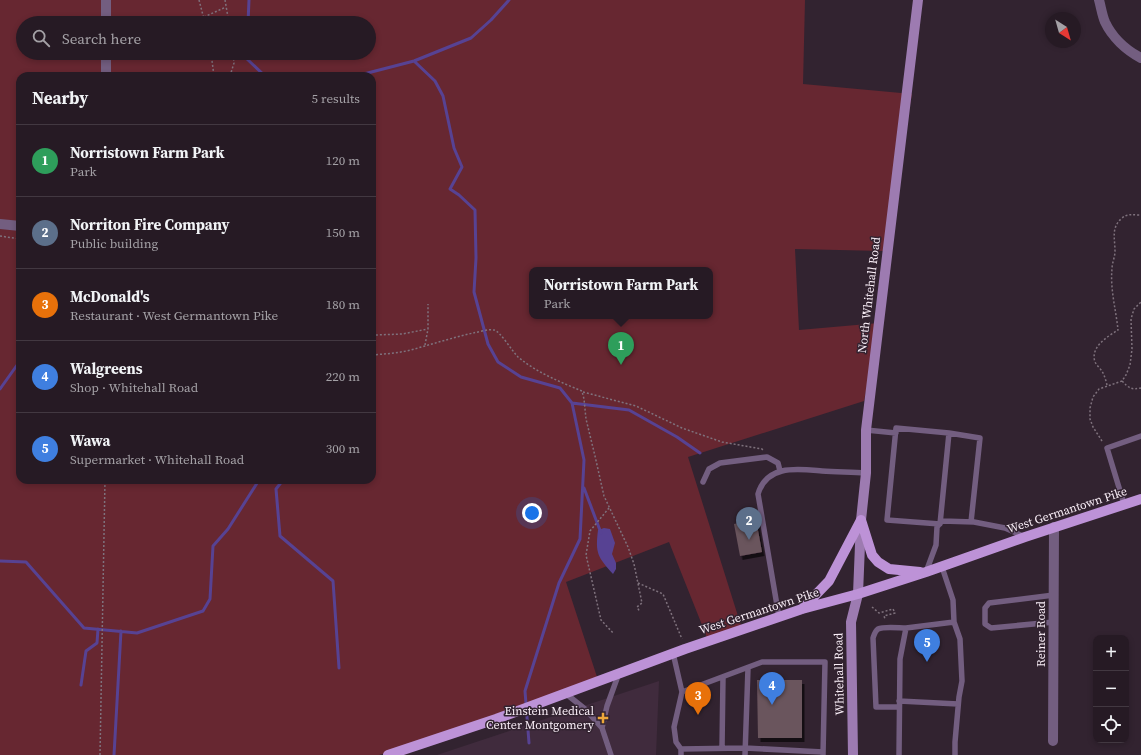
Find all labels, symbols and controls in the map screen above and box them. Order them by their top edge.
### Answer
north arrow [1045,12,1081,48]
search box [16,16,376,60]
icon: search [30,27,52,49]
text: Search here [62,28,141,49]
text: Nearby [32,86,88,110]
text: 5 results [312,90,360,107]
text: Norristown Farm Park [70,142,224,163]
text: 1 [41,152,49,169]
text: 120 m [326,152,360,169]
text: Park [70,163,97,180]
text: Norriton Fire Company [70,214,230,235]
text: 2 [41,224,49,241]
text: 150 m [326,224,360,241]
text: Public building [70,235,158,252]
street label: North Whitehall Road [854,236,884,354]
popup [529,267,713,319]
text: Norristown Farm Park [544,274,698,295]
text: McDonald's [70,286,150,307]
text: Park [544,295,570,312]
text: 3 [41,296,49,313]
text: 180 m [326,296,360,313]
text: Restaurant · West Germantown Pike [70,307,278,324]
pin: 1 [608,332,634,365]
text: Walgreens [70,358,143,379]
text: 4 [41,368,49,385]
text: 220 m [326,368,360,385]
text: Shop · Whitehall Road [70,379,198,396]
text: Wawa [70,430,111,451]
text: 5 [41,440,49,457]
text: 300 m [326,440,360,457]
text: Supermarket · Whitehall Road [70,451,244,468]
street label: West Germantown Pike [1005,483,1129,537]
your location [522,503,542,523]
pin: 2 [736,507,762,540]
street label: West Germantown Pike [697,584,821,638]
street label: Reiner Road [1033,601,1049,667]
pin: 5 [914,629,940,662]
street label: Whitehall Road [830,632,848,715]
map controls [1093,635,1129,743]
button: + [1093,635,1129,671]
button: − [1093,671,1129,707]
pin: 4 [759,672,785,705]
pin: 3 [685,682,711,715]
place label: Einstein Medical Center Montgomery [486,703,595,733]
button: locate [1093,707,1129,743]
marker: Einstein Medical Center Montgomery [597,712,609,724]

